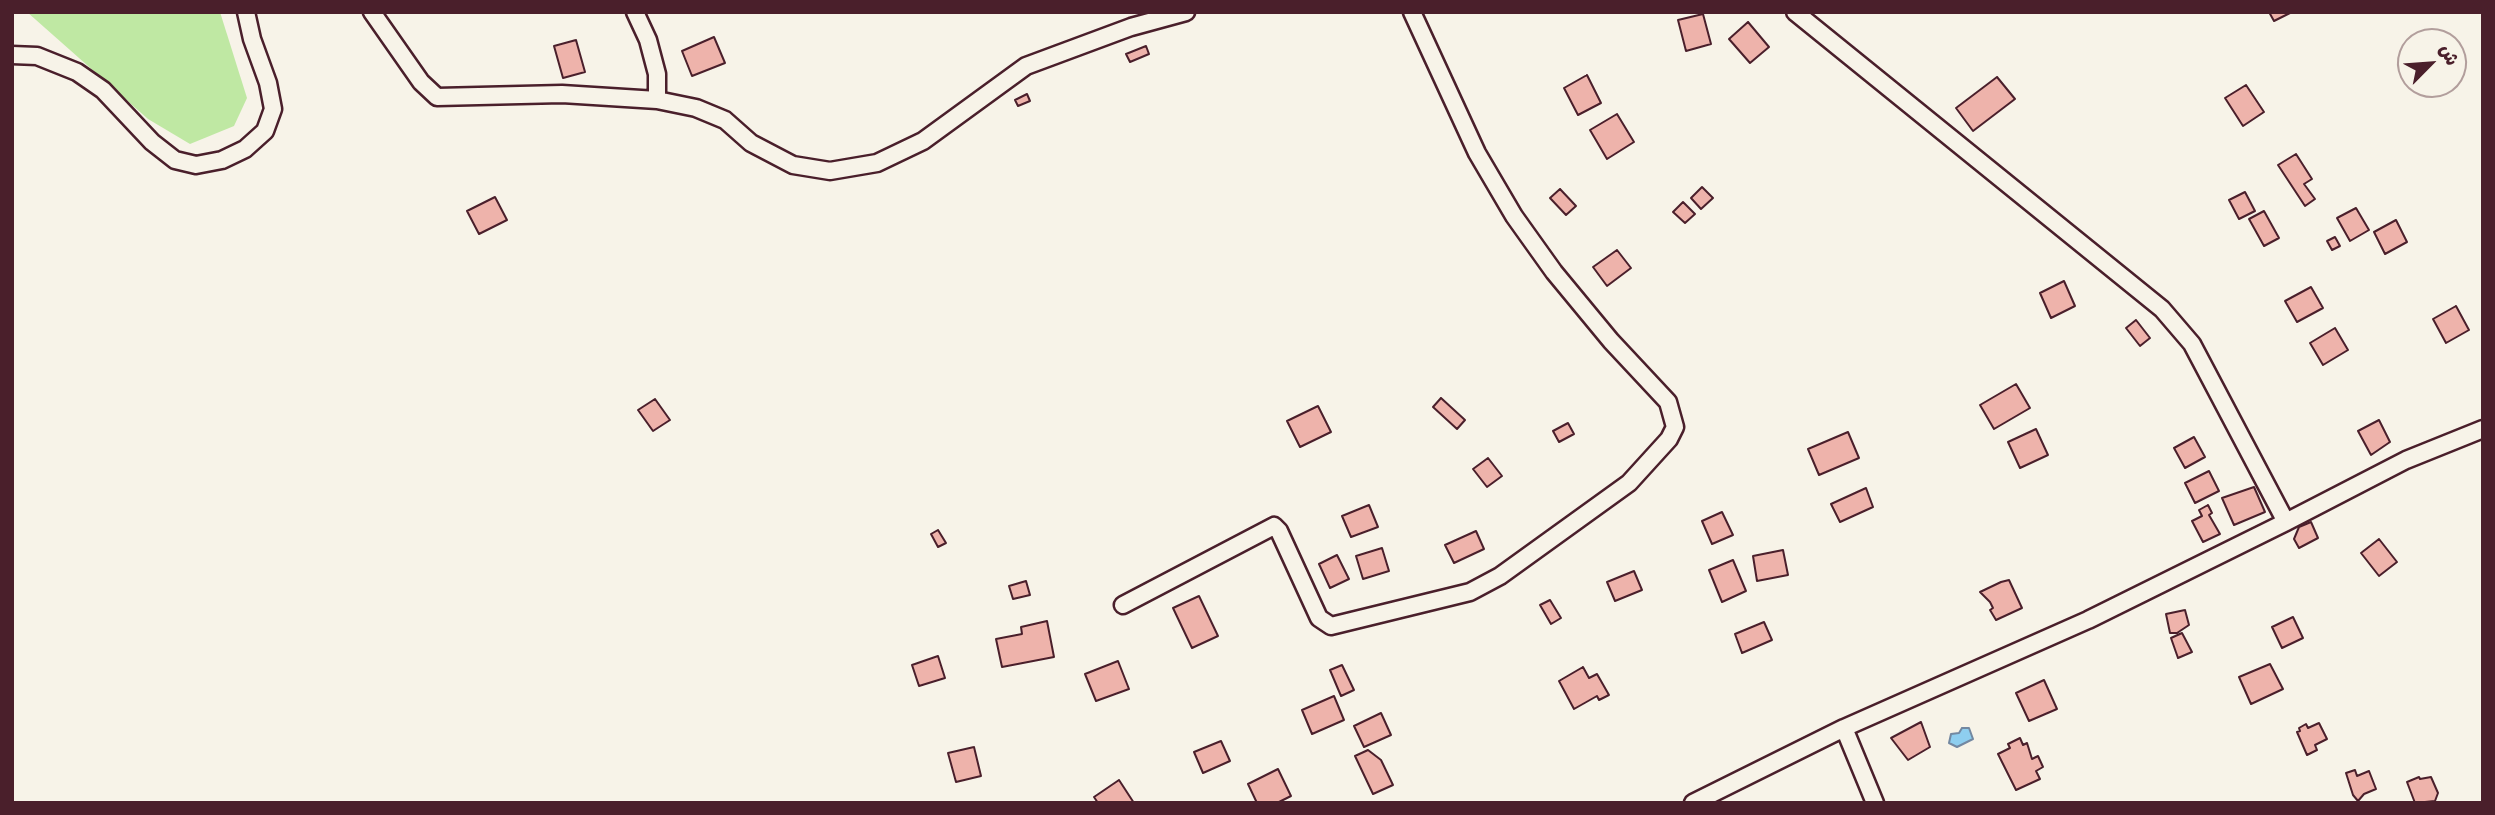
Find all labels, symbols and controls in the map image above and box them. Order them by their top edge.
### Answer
north arrow [2397,28,2467,98]
text: ش [2435,40,2465,69]

